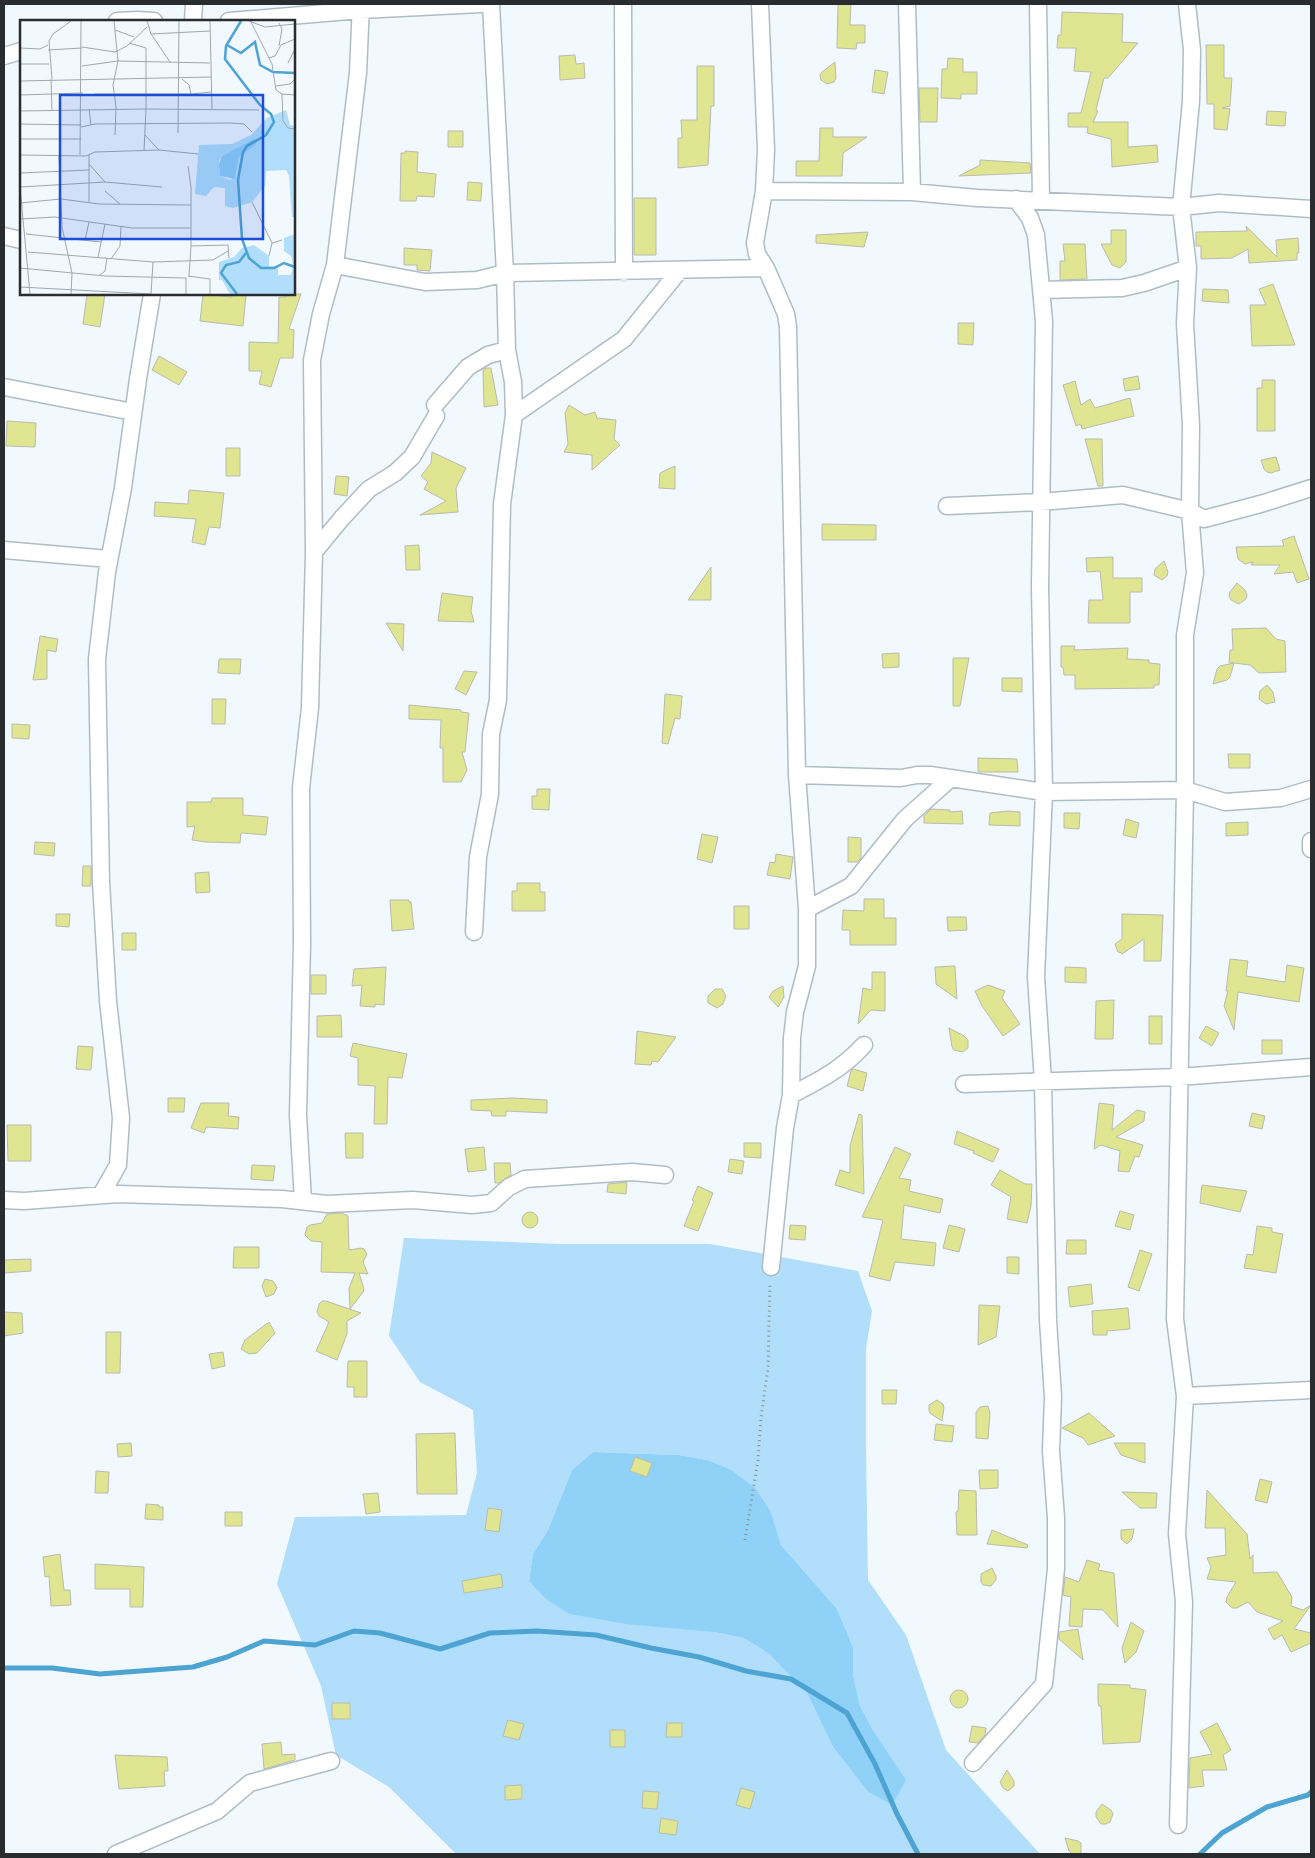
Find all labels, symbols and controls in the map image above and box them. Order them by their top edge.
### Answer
inset map [20,20,295,295]

